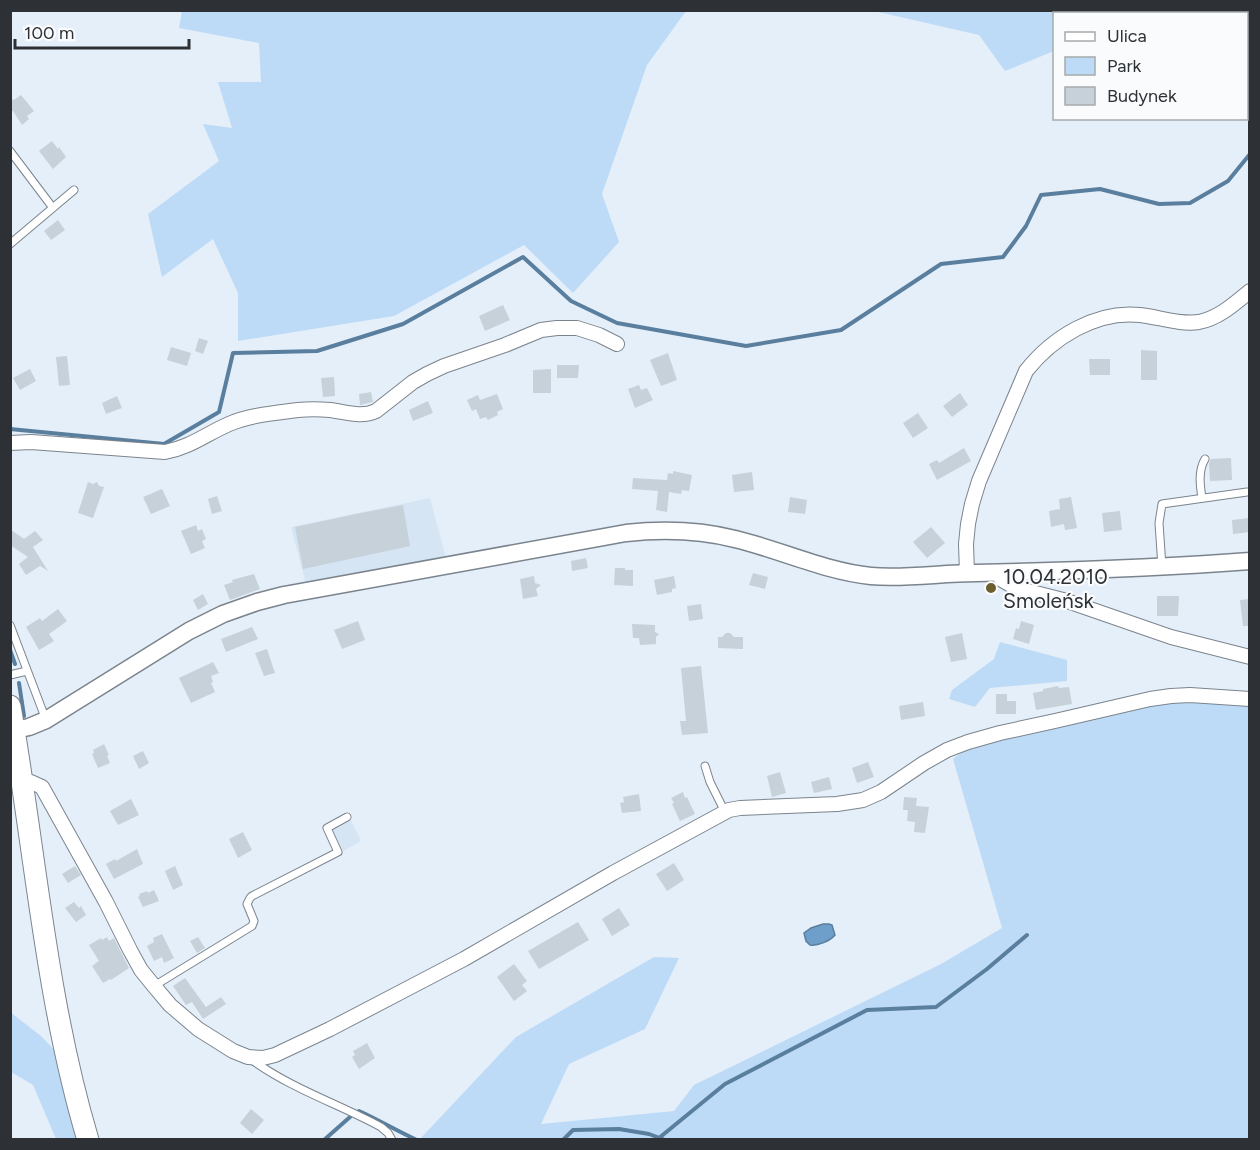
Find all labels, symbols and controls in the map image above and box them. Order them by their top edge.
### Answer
scale bar [15,12,189,50]
legend [1053,12,1248,120]
text: 100 m [24,22,74,44]
text: Ulica [1107,25,1147,47]
text: Park [1107,55,1142,77]
text: Budynek [1107,85,1177,107]
place label: 10.04.2010 Smoleńsk [1003,564,1108,613]
marker: 10.04.2010 Smoleńsk [984,581,998,595]

